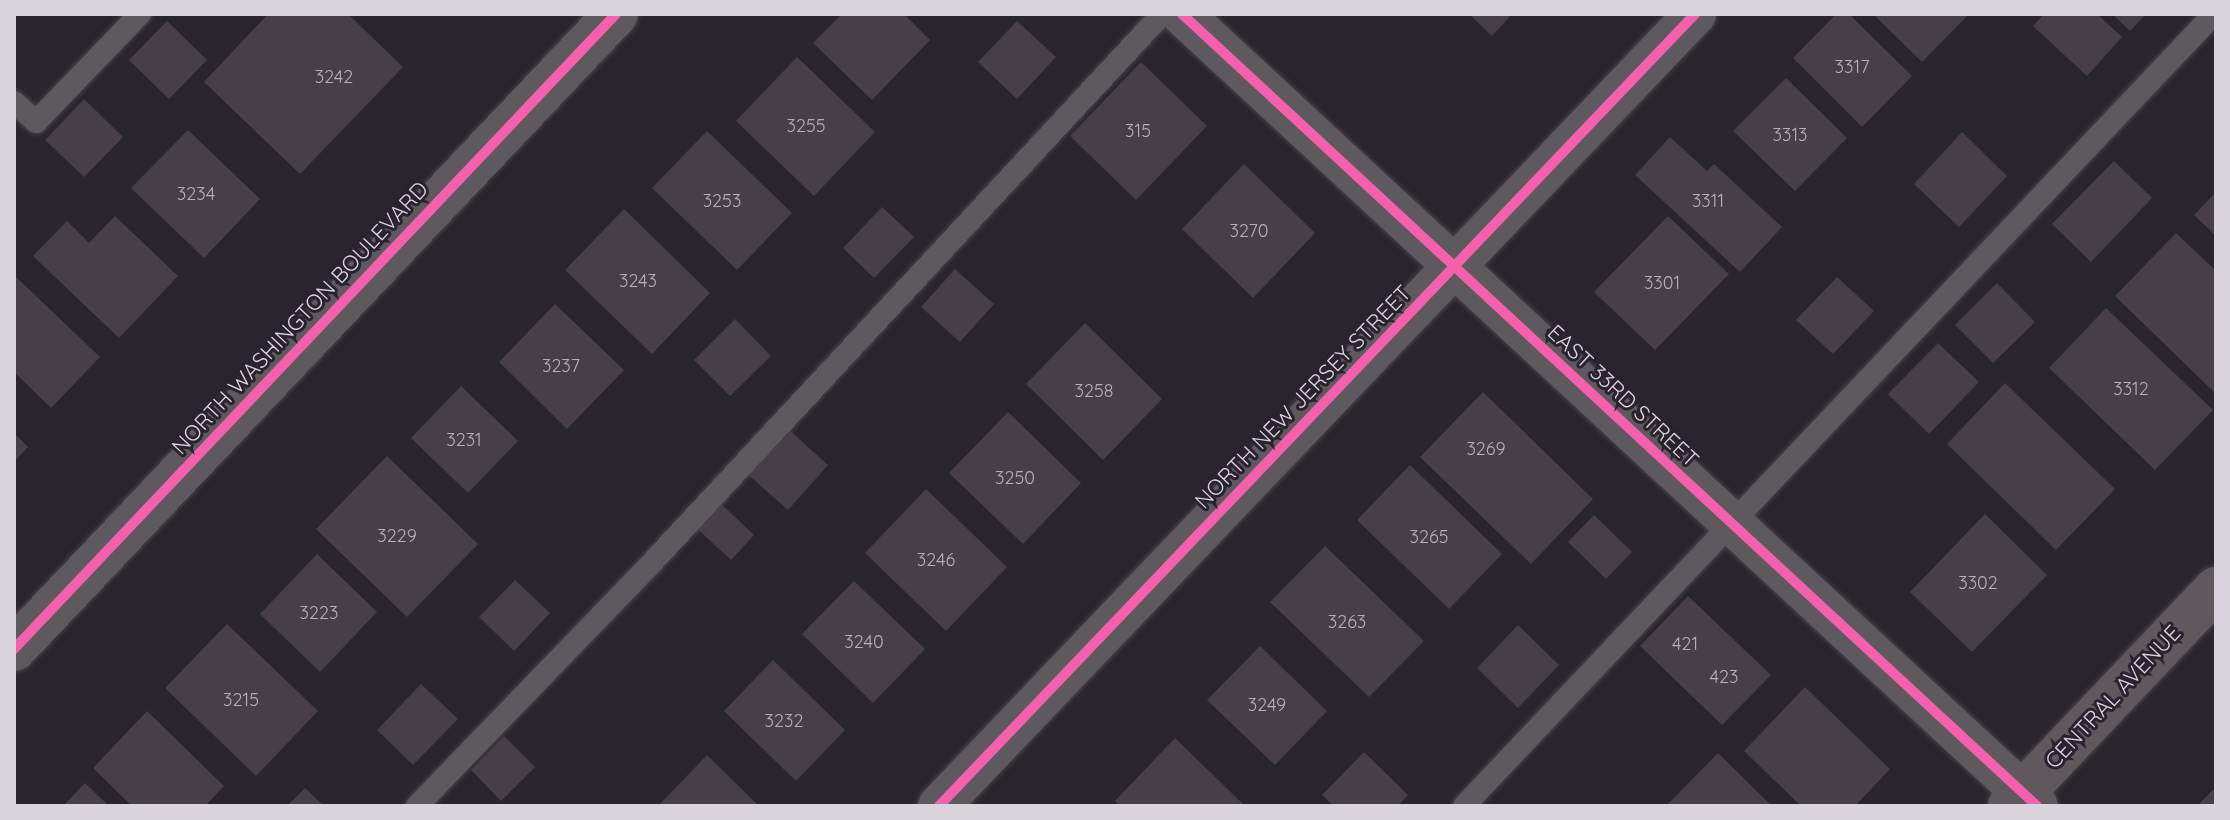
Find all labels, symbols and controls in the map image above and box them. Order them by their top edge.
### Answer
house number: 3317 [1835,56,1869,78]
house number: 3242 [315,66,353,88]
house number: 3255 [786,115,826,137]
house number: 315 [1125,120,1151,142]
house number: 3313 [1773,124,1807,146]
street label: NORTH WASHINGTON BOULEVARD [166,176,434,460]
house number: 3234 [177,183,215,205]
house number: 3253 [703,190,741,212]
house number: 3311 [1692,190,1724,212]
house number: 3270 [1229,220,1269,242]
house number: 3243 [619,270,657,292]
house number: 3301 [1644,272,1680,294]
street label: NORTH NEW JERSEY STREET [1189,280,1417,514]
street label: EAST 33RD STREET [1542,319,1704,473]
house number: 3237 [542,355,580,377]
house number: 3312 [2113,378,2149,400]
house number: 3258 [1075,380,1113,402]
house number: 3231 [446,429,482,451]
house number: 3269 [1466,438,1506,460]
house number: 3250 [995,467,1035,489]
house number: 3229 [377,525,417,547]
house number: 3265 [1410,526,1448,548]
house number: 3246 [917,549,955,571]
house number: 3302 [1958,572,1998,594]
house number: 3223 [300,602,338,624]
house number: 3263 [1328,611,1366,633]
street label: CENTRAL AVENUE [2040,620,2186,774]
house number: 3240 [844,631,884,653]
house number: 421 [1672,633,1698,655]
house number: 423 [1710,666,1738,688]
house number: 3215 [223,689,259,711]
house number: 3249 [1248,694,1286,716]
house number: 3232 [765,710,803,732]

